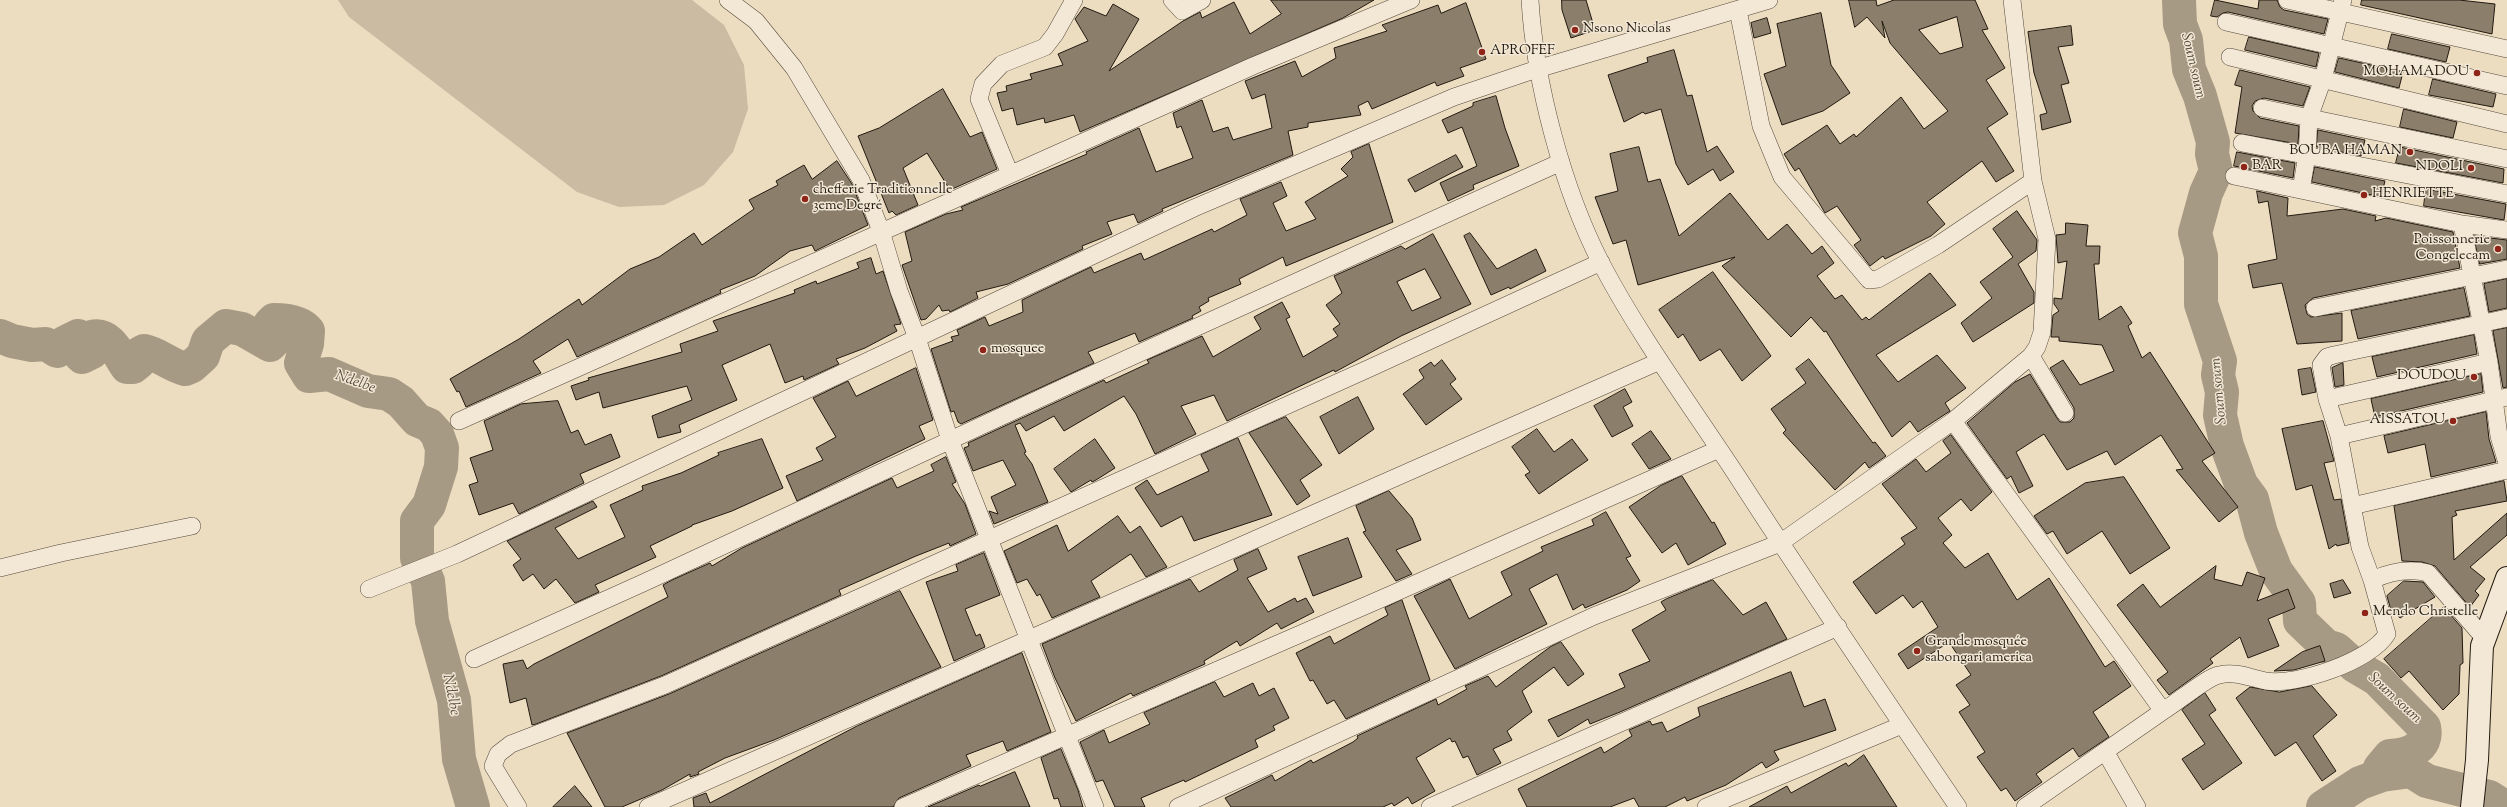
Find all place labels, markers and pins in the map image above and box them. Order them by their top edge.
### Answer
place label: Nsono Nicolas [1583,22,1671,38]
marker: Nsono Nicolas [1570,25,1580,35]
place label: APROFEF [1490,44,1555,60]
marker: APROFEF [1477,47,1487,57]
place label: MOHAMADOU [2363,65,2469,81]
marker: MOHAMADOU [2472,68,2482,78]
place label: BOUBA HAMAN [2289,144,2402,160]
marker: BOUBA HAMAN [2405,147,2415,157]
place label: BAR [2252,159,2282,175]
place label: NDOLI [2416,160,2463,176]
marker: BAR [2239,162,2249,172]
marker: NDOLI [2466,163,2476,173]
place label: chefferie Traditionnelle 3eme Degré [813,183,953,216]
place label: HENRIETTE [2372,187,2454,203]
marker: HENRIETTE [2359,190,2369,200]
marker: chefferie Traditionnelle 3eme Degré [800,194,810,204]
place label: Poissonnerie Congelecam [2414,233,2490,266]
marker: Poissonnerie Congelecam [2493,244,2503,254]
place label: mosquee [991,342,1044,358]
marker: mosquee [978,345,988,355]
place label: DOUDOU [2397,369,2466,385]
marker: DOUDOU [2469,372,2479,382]
place label: AISSATOU [2369,413,2445,429]
marker: AISSATOU [2448,416,2458,426]
place label: Mendo Christelle [2373,605,2478,621]
marker: Mendo Christelle [2360,608,2370,618]
place label: Grande mosquée sabongari america [1925,635,2032,668]
marker: Grande mosquée sabongari america [1912,646,1922,656]

